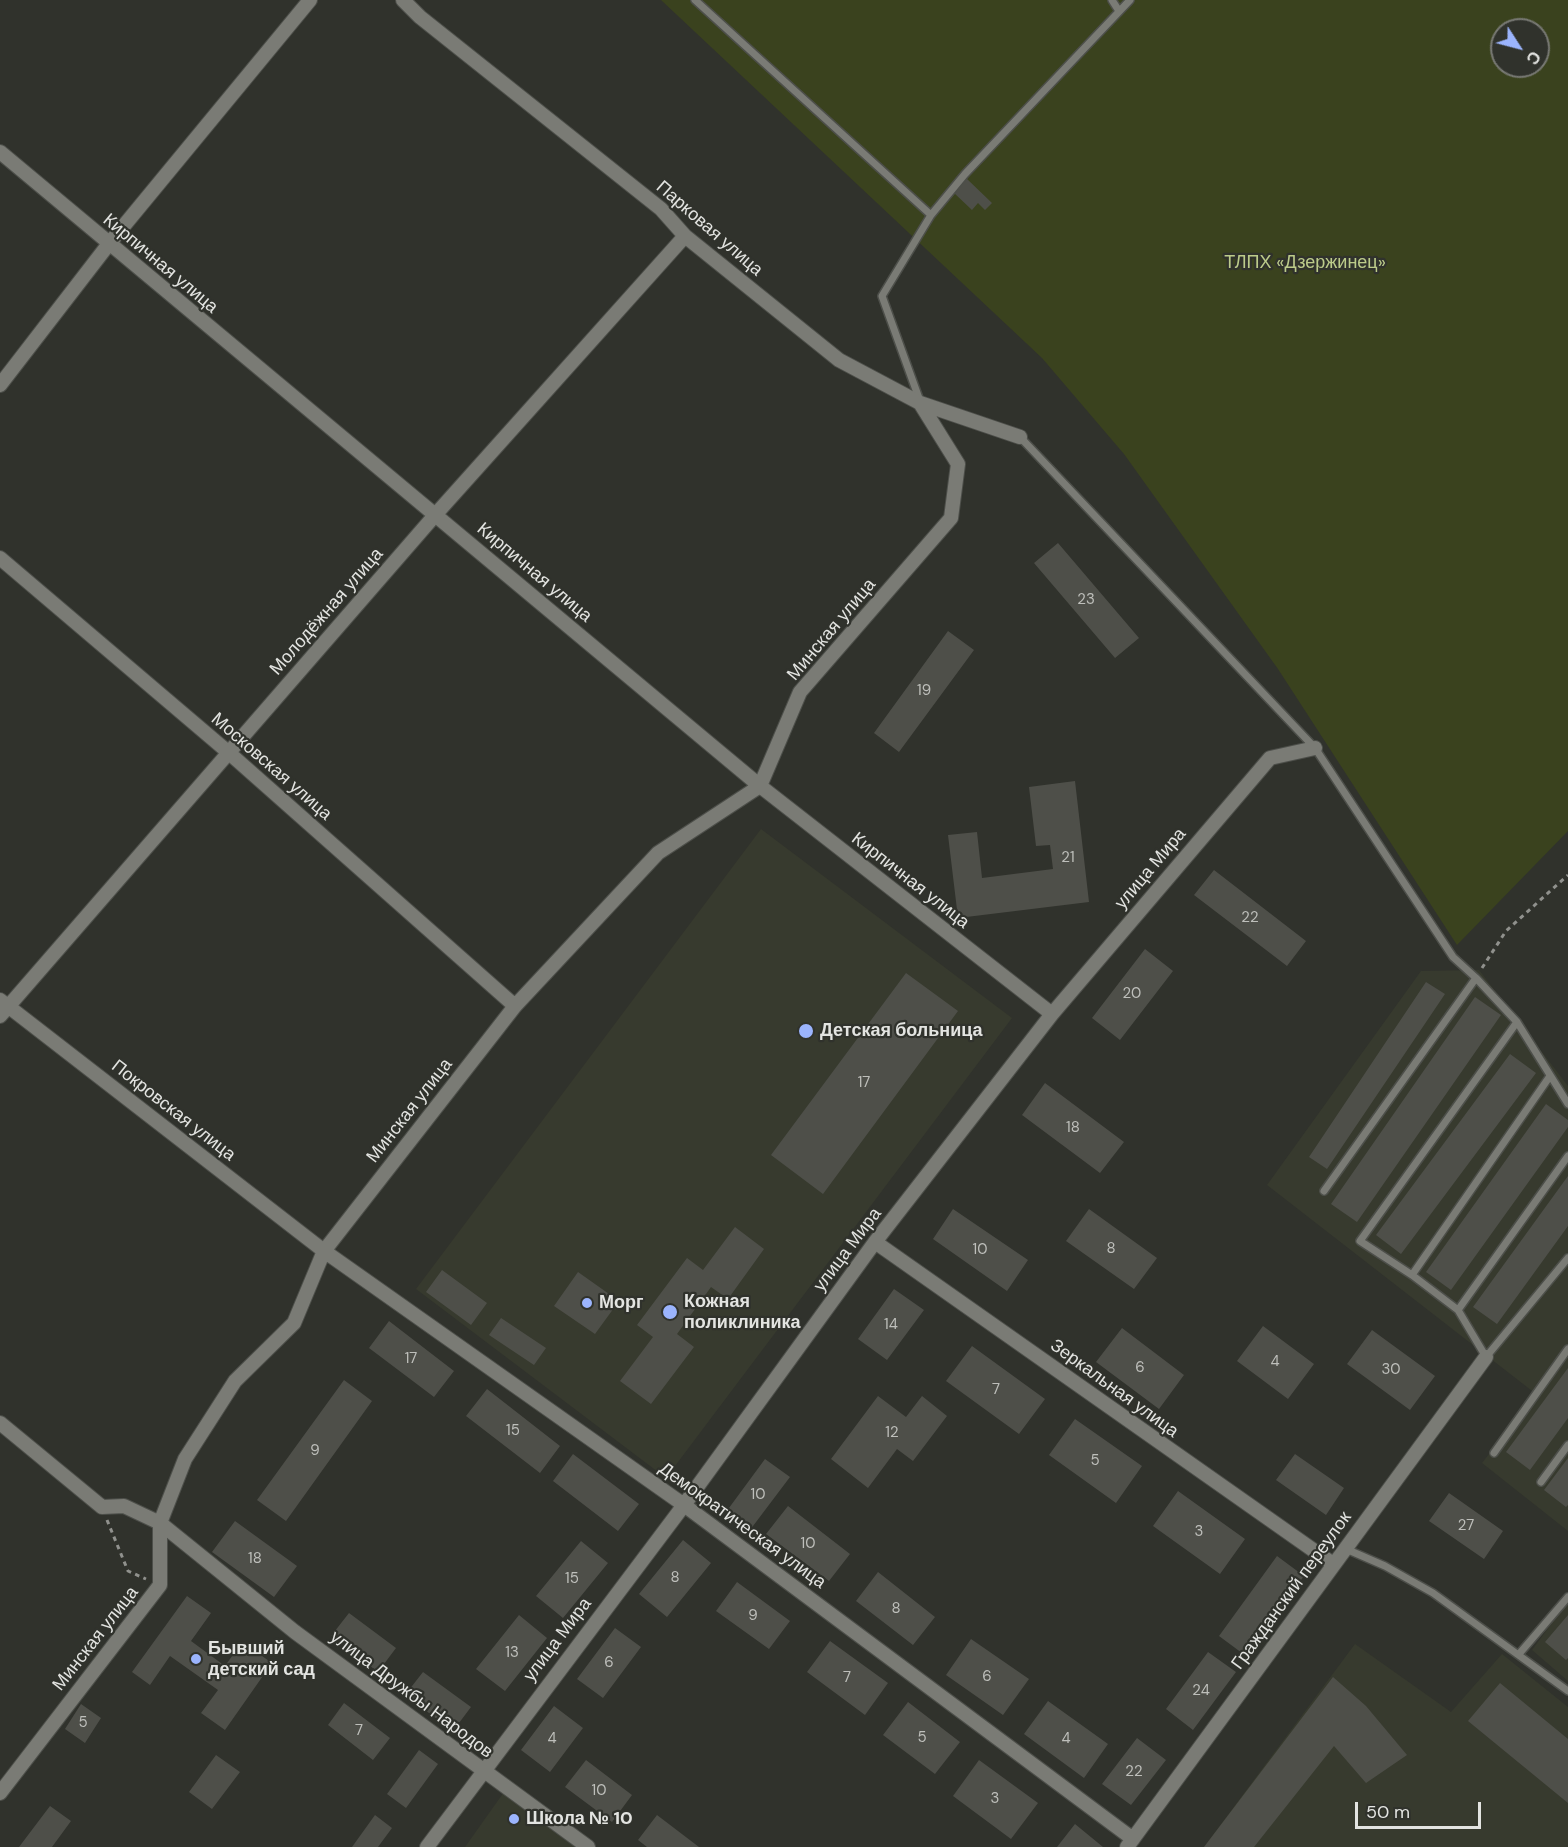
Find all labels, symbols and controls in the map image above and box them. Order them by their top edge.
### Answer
north arrow [1490,18,1550,78]
text: С [1521,47,1545,69]
street label: Парковая улица [651,177,767,281]
street label: Кирпичная улица [98,210,222,318]
park label: ТЛПХ «Дзержинец» [1224,252,1386,274]
street label: Кирпичная улица [472,519,596,627]
street label: Молодёжная улица [266,544,388,680]
street label: Минская улица [783,575,881,685]
house number: 23 [1077,591,1095,609]
house number: 19 [917,682,931,700]
street label: Московская улица [206,709,336,825]
street label: улица Мира [1111,824,1191,914]
street label: Кирпичная улица [847,828,973,934]
house number: 21 [1061,849,1075,867]
house number: 22 [1241,909,1259,927]
house number: 20 [1123,985,1141,1003]
place label: Детская больница [820,1020,983,1042]
marker: Детская больница [797,1022,815,1040]
street label: Минская улица [363,1055,457,1167]
street label: Покровская улица [107,1056,239,1166]
house number: 17 [858,1074,870,1092]
house number: 18 [1066,1119,1080,1137]
street label: улица Мира [809,1204,887,1296]
house number: 8 [1106,1240,1116,1258]
house number: 10 [973,1241,987,1259]
place label: Кожная поликлиника [684,1291,801,1334]
place label: Морг [599,1292,643,1314]
marker: Морг [580,1296,594,1310]
marker: Кожная поликлиника [661,1303,679,1321]
house number: 14 [884,1316,898,1334]
street label: Зеркальная улица [1046,1335,1182,1443]
house number: 17 [405,1350,417,1368]
house number: 4 [1270,1353,1280,1371]
house number: 6 [1135,1359,1145,1377]
house number: 30 [1381,1361,1401,1379]
house number: 7 [992,1381,1000,1399]
house number: 15 [506,1422,520,1440]
house number: 12 [885,1424,899,1442]
house number: 9 [310,1442,320,1460]
house number: 5 [1090,1452,1100,1470]
street label: Демократическая улица [654,1458,830,1594]
house number: 10 [751,1486,765,1504]
street label: Гражданский переулок [1227,1508,1357,1674]
house number: 27 [1458,1517,1474,1535]
house number: 3 [1195,1523,1203,1541]
house number: 10 [801,1535,815,1553]
house number: 18 [248,1550,262,1568]
house number: 8 [670,1569,680,1587]
house number: 15 [565,1570,579,1588]
street label: Минская улица [49,1583,143,1695]
street label: улица Мира [519,1594,597,1686]
house number: 8 [891,1600,901,1618]
house number: 9 [748,1607,758,1625]
street label: улица Дружбы Народов [325,1627,497,1763]
place label: Бывший детский сад [208,1638,315,1680]
house number: 13 [505,1644,519,1662]
marker: Бывший детский сад [189,1652,203,1666]
house number: 6 [604,1654,614,1672]
house number: 6 [982,1668,992,1686]
house number: 7 [843,1669,851,1687]
house number: 24 [1192,1682,1210,1700]
house number: 5 [78,1714,88,1732]
house number: 7 [355,1722,363,1740]
house number: 5 [917,1729,927,1747]
house number: 4 [547,1730,557,1748]
house number: 4 [1061,1730,1071,1748]
house number: 22 [1125,1763,1143,1781]
house number: 10 [592,1782,606,1800]
house number: 3 [991,1790,999,1808]
scale bar [1358,1790,1484,1828]
text: 50 m [1366,1800,1410,1824]
place label: Школа № 10 [526,1808,633,1830]
marker: Школа № 10 [507,1812,521,1826]

